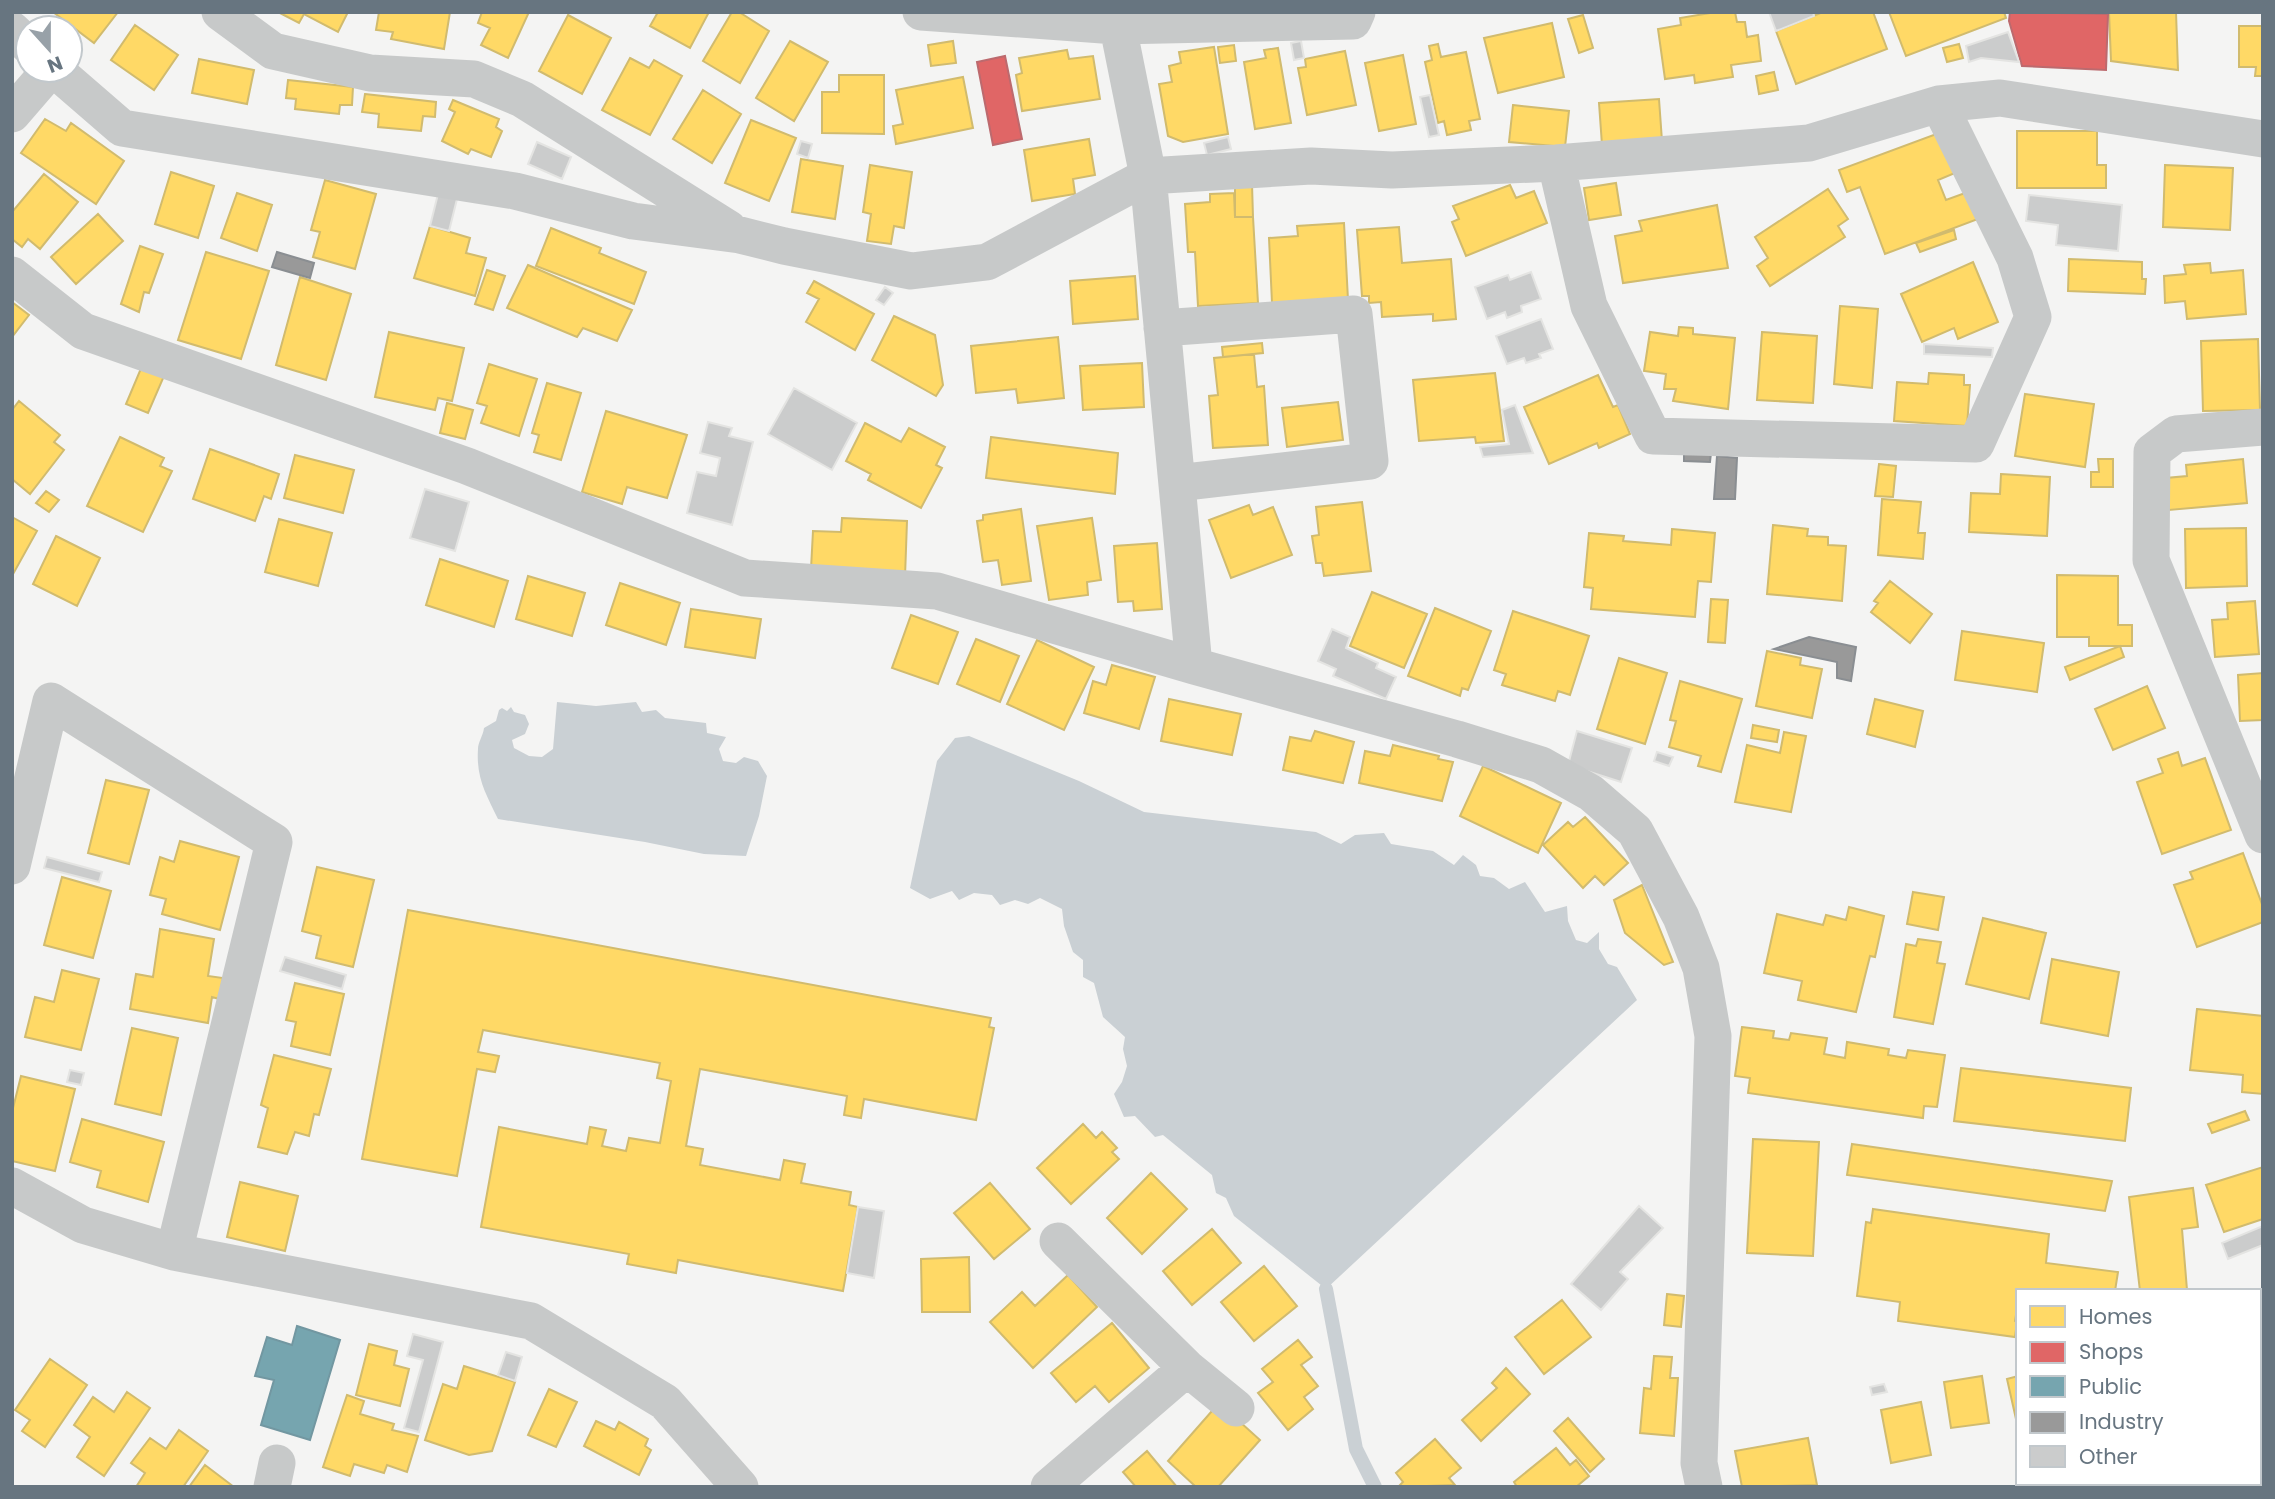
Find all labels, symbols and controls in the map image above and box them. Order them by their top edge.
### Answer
north arrow [14,14,84,84]
text: N [43,49,66,80]
legend [2016,1289,2261,1485]
text: Homes [2079,1302,2153,1331]
text: Shops [2079,1337,2143,1366]
text: Public [2079,1372,2142,1401]
text: Industry [2079,1407,2164,1436]
text: Other [2079,1442,2138,1471]

